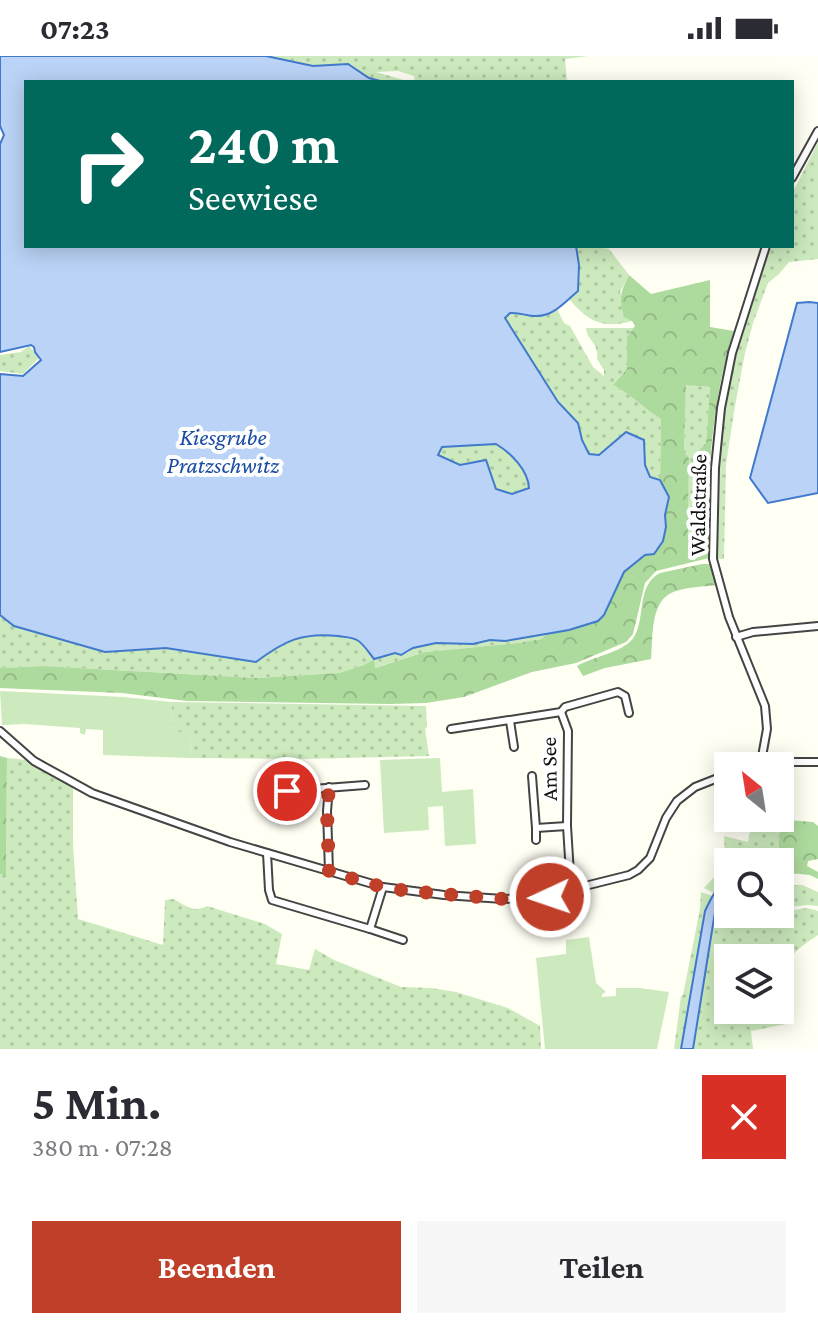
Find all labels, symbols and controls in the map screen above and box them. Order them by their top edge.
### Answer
text: 07:23 [40,12,110,45]
icon: right [56,112,160,216]
text: 240 m [188,113,339,175]
text: Seewiese [188,178,318,218]
water label: Kiesgrube Pratzschwitz [167,423,280,478]
street label: Waldstraße [685,454,711,556]
street label: Am See [536,737,562,801]
north arrow [714,752,794,832]
map controls [714,752,794,1024]
pin [253,757,321,825]
icon: arrive [265,769,309,813]
button: search [714,848,794,928]
position arrow [508,855,592,939]
button: layers [714,944,794,1024]
button: close [702,1075,786,1159]
text: 5 Min. [32,1076,161,1129]
text: 380 m · 07:28 [32,1133,173,1162]
button: Beenden [32,1221,401,1313]
button: Teilen [417,1221,786,1313]

